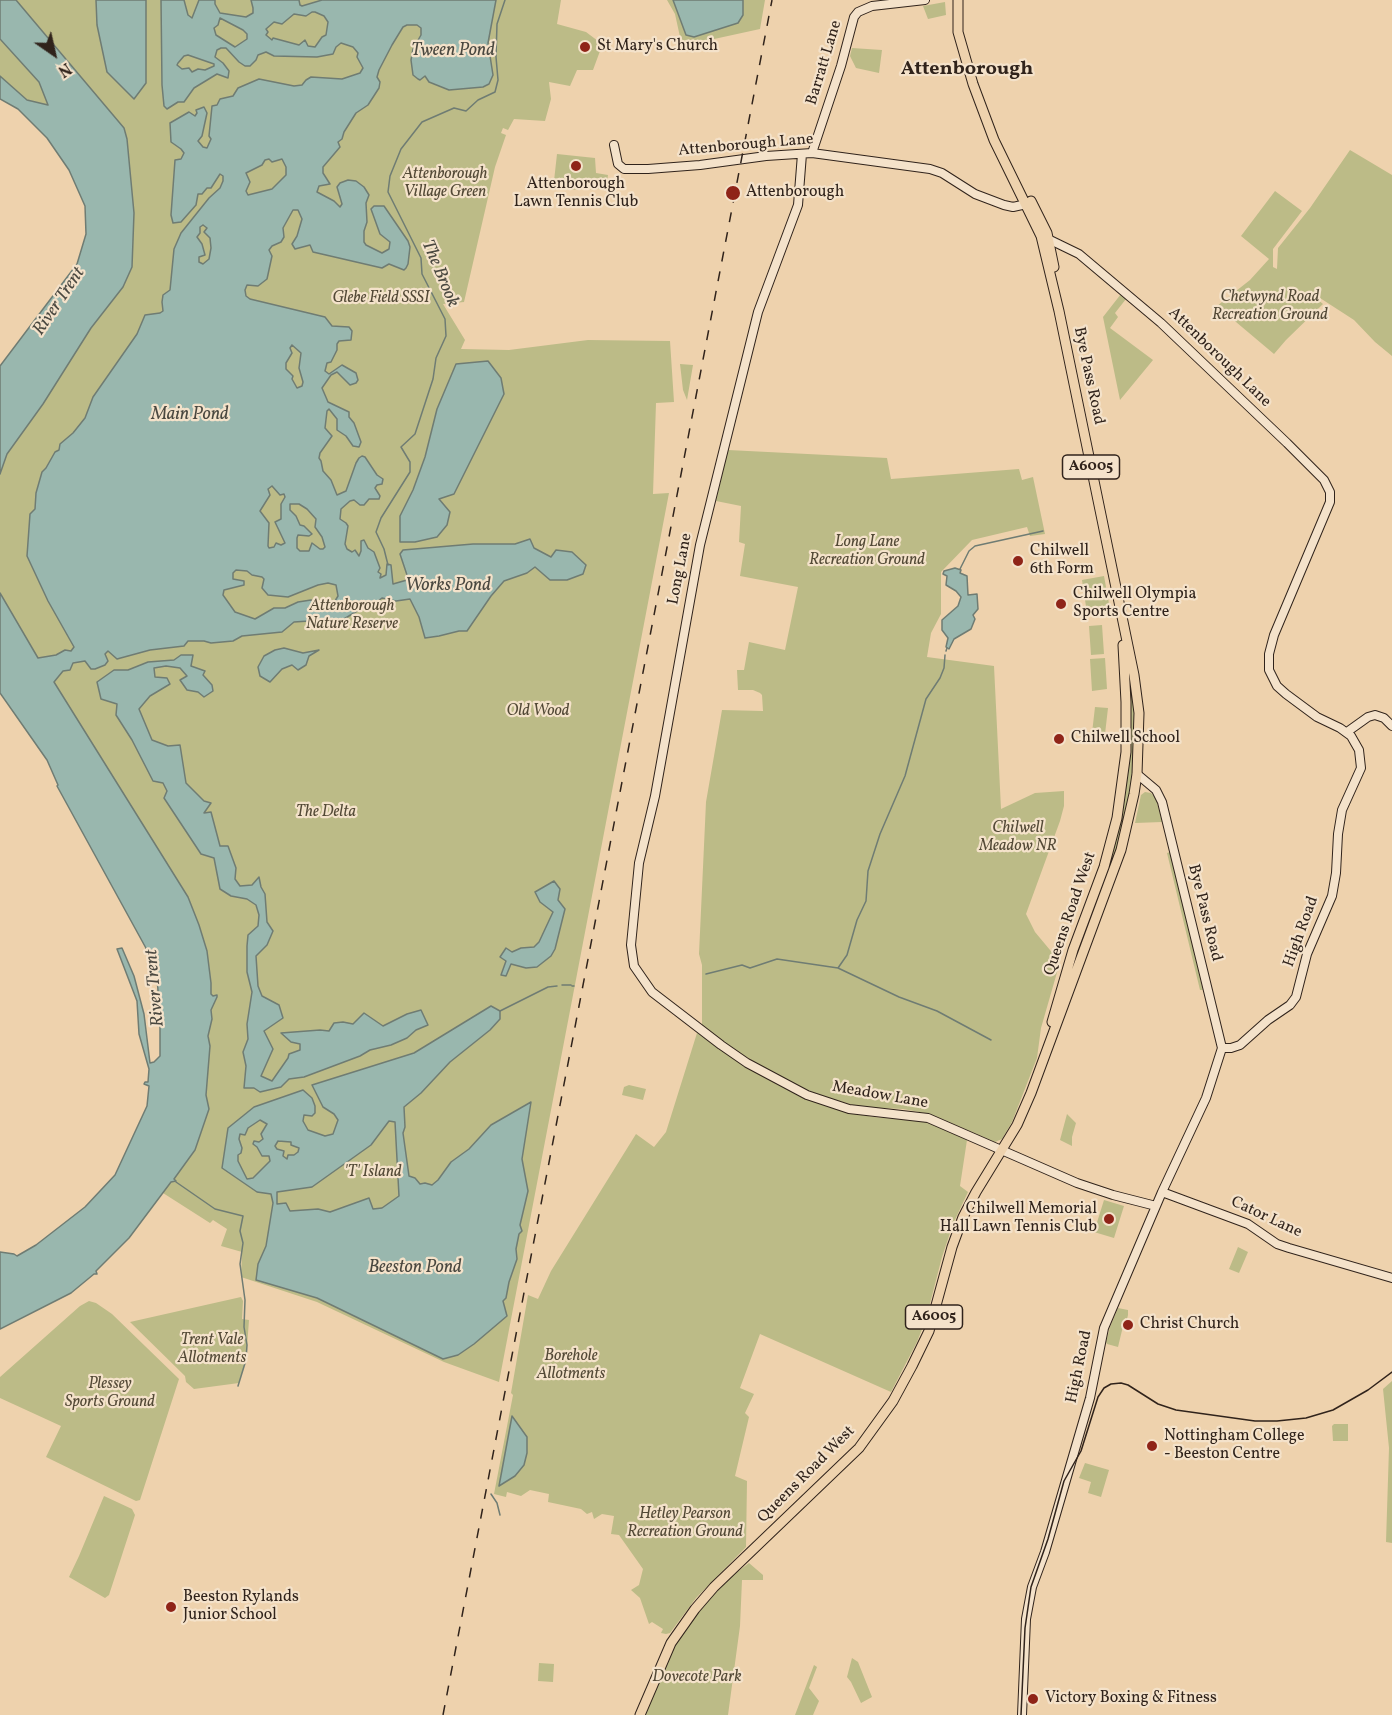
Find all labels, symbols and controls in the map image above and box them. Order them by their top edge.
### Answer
street label: Barratt Lane [803,18,847,108]
north arrow [24,24,84,84]
place label: St Mary's Church [597,37,718,57]
marker: St Mary's Church [578,40,592,54]
water label: Tween Pond [411,41,495,63]
text: N [53,57,75,81]
district label: Attenborough [901,58,1033,82]
street label: Attenborough Lane [678,131,814,161]
marker: Attenborough Lawn Tennis Club [569,159,583,173]
park label: Attenborough Village Green [402,165,488,203]
place label: Attenborough Lawn Tennis Club [514,175,638,213]
place label: Attenborough [746,183,844,203]
marker: Attenborough [724,184,742,202]
water label: The Brook [415,237,463,311]
water label: River Trent [29,264,91,340]
park label: Chetwynd Road Recreation Ground [1212,288,1328,326]
park label: Glebe Field SSSI [332,289,430,309]
street label: Attenborough Lane [1164,304,1274,412]
street label: Bye Pass Road [1068,325,1108,427]
water label: Main Pond [151,405,229,427]
road number: A6005 [1062,455,1120,479]
street label: Long Lane [665,532,697,606]
park label: Long Lane Recreation Ground [809,533,925,571]
place label: Chilwell 6th Form [1030,542,1094,580]
marker: Chilwell 6th Form [1011,554,1025,568]
water label: Works Pond [405,576,491,598]
place label: Chilwell Olympia Sports Centre [1073,585,1196,623]
park label: Attenborough Nature Reserve [306,597,398,635]
marker: Chilwell Olympia Sports Centre [1054,597,1068,611]
park label: Old Wood [506,702,570,722]
place label: Chilwell School [1071,729,1180,749]
marker: Chilwell School [1052,732,1066,746]
park label: The Delta [296,803,356,823]
park label: Chilwell Meadow NR [979,819,1057,857]
street label: Queens Road West [1041,850,1101,978]
street label: Bye Pass Road [1183,862,1225,964]
street label: High Road [1280,894,1324,970]
water label: River Trent [142,948,170,1028]
street label: Meadow Lane [830,1078,930,1114]
park label: 'T' Island [344,1163,402,1183]
street label: Cator Lane [1227,1193,1305,1243]
place label: Chilwell Memorial Hall Lawn Tennis Club [940,1200,1097,1238]
marker: Chilwell Memorial Hall Lawn Tennis Club [1102,1212,1116,1226]
water label: Beeston Pond [368,1258,462,1280]
road number: A6005 [906,1305,962,1329]
place label: Christ Church [1140,1315,1239,1335]
marker: Christ Church [1121,1318,1135,1332]
street label: High Road [1063,1329,1097,1405]
park label: Trent Vale Allotments [178,1331,246,1369]
park label: Borehole Allotments [537,1347,605,1385]
park label: Plessey Sports Ground [65,1375,155,1413]
street label: Queens Road West [754,1422,860,1528]
place label: Nottingham College - Beeston Centre [1164,1427,1305,1465]
marker: Nottingham College - Beeston Centre [1145,1439,1159,1453]
park label: Hetley Pearson Recreation Ground [627,1505,743,1543]
place label: Beeston Rylands Junior School [183,1588,299,1626]
marker: Beeston Rylands Junior School [164,1600,178,1614]
park label: Dovecote Park [652,1668,742,1688]
place label: Victory Boxing & Fitness [1045,1689,1217,1709]
marker: Victory Boxing & Fitness [1026,1692,1040,1706]

